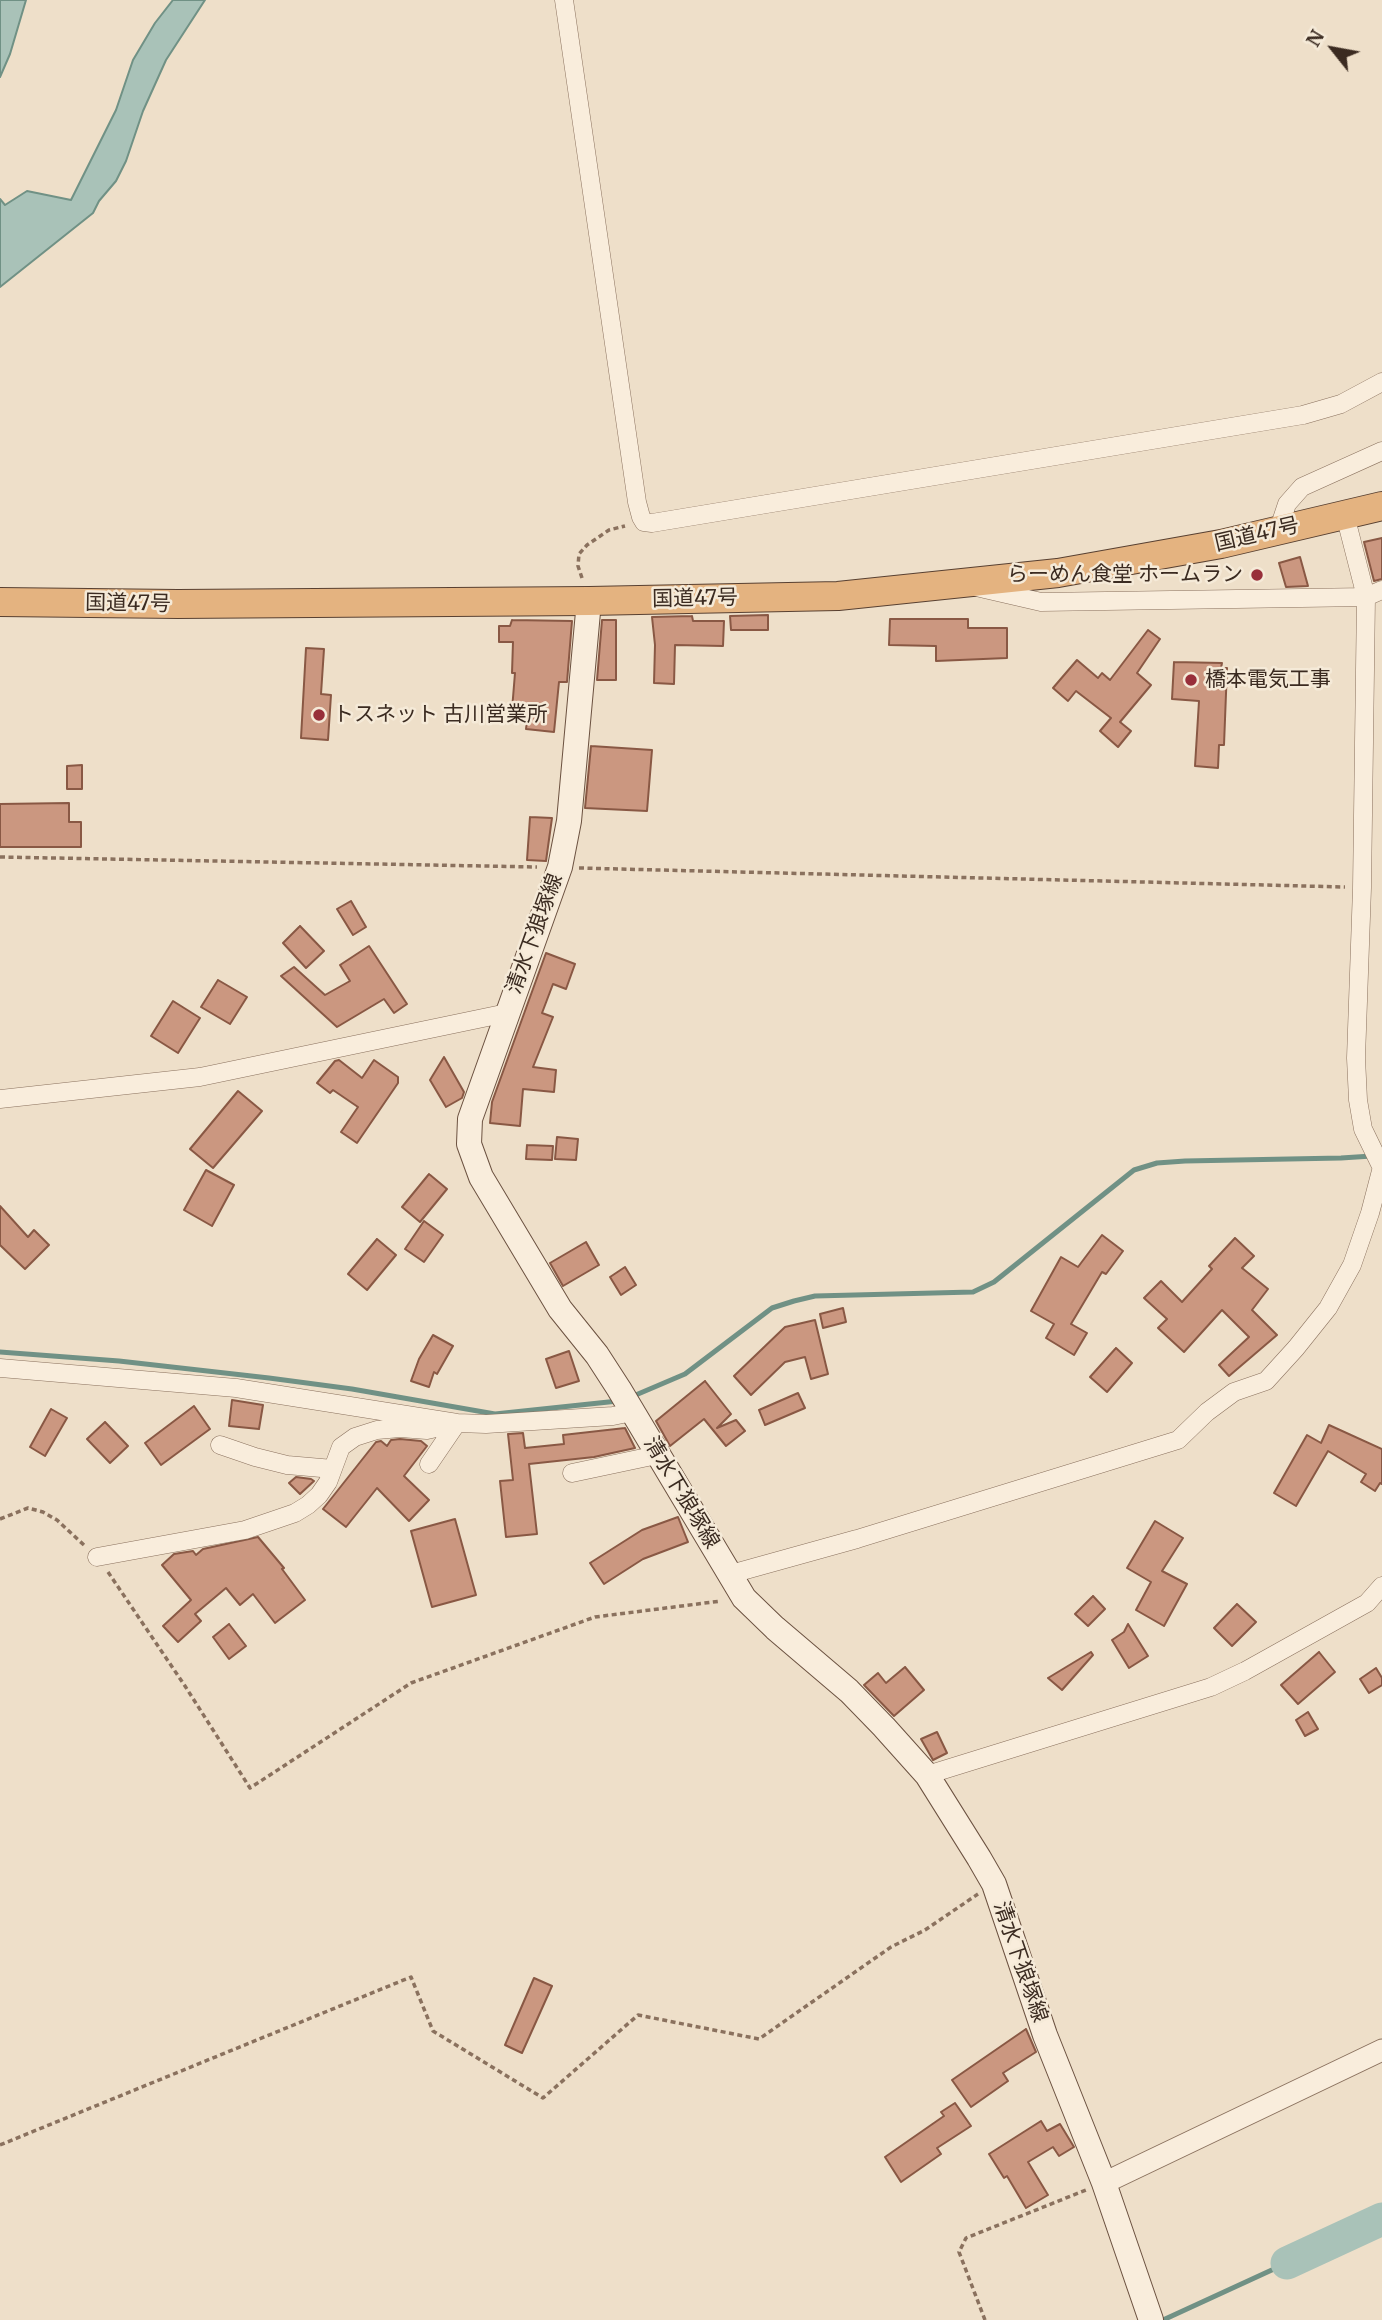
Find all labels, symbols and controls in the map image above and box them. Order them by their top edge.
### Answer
north arrow [1298,14,1368,84]
text: N [1301,26,1329,51]
street label: 国道47号 [1212,513,1302,557]
place label: らーめん食堂 ホームラン [1007,562,1243,588]
marker: らーめん食堂 ホームラン [1249,567,1265,583]
street label: 国道47号 [652,586,738,612]
street label: 国道47号 [85,591,171,617]
place label: 橋本電気工事 [1205,667,1331,693]
marker: 橋本電気工事 [1183,672,1199,688]
place label: トスネット 古川営業所 [333,702,548,728]
marker: トスネット 古川営業所 [311,707,327,723]
street label: 清水下狼塚線 [502,870,568,998]
street label: 清水下狼塚線 [638,1433,724,1553]
street label: 清水下狼塚線 [988,1898,1052,2026]

